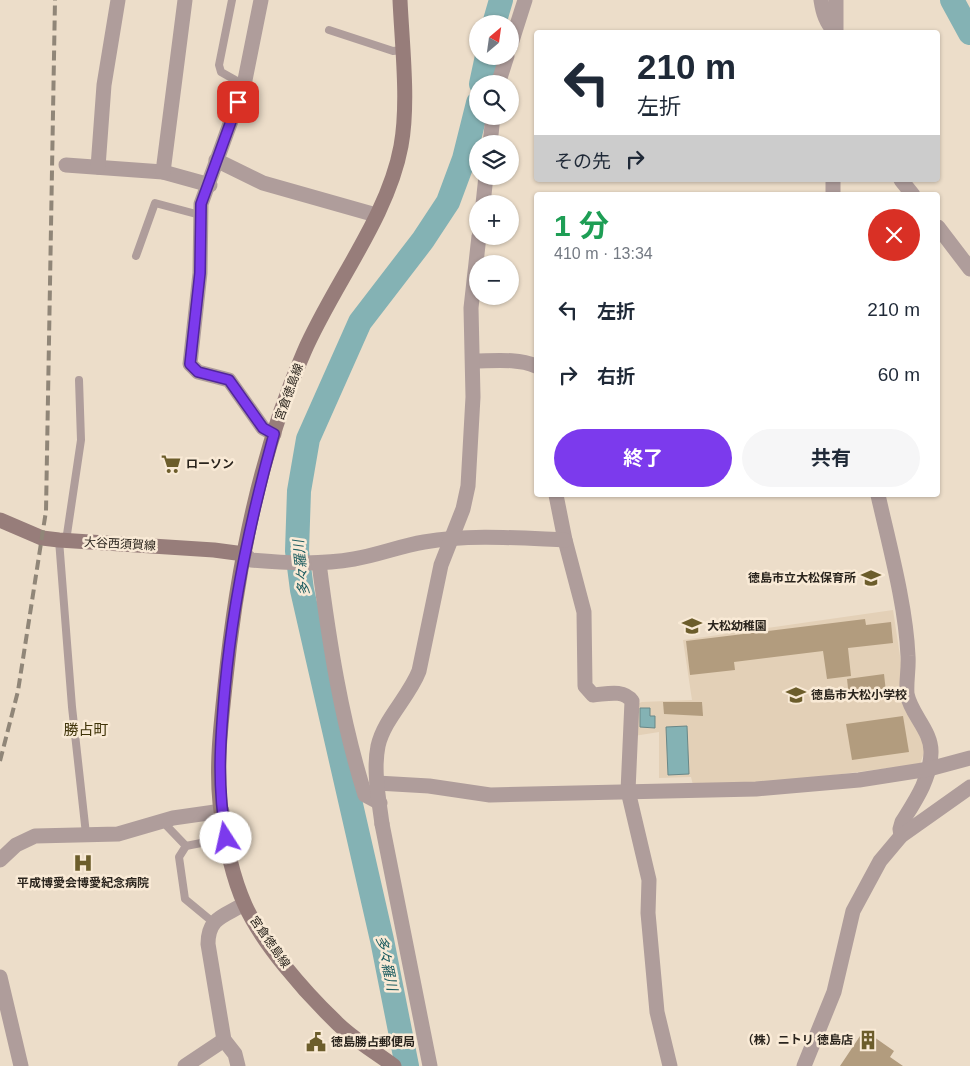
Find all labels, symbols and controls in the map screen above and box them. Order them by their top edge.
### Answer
north arrow [469,15,519,65]
map controls [469,15,519,305]
text: 210 m [637,47,736,86]
icon: left [554,50,619,115]
button: search [469,75,519,125]
pin [217,81,259,123]
icon: arrive [224,88,252,116]
text: 左折 [637,94,681,119]
button: layers [469,135,519,185]
icon: right [621,145,649,173]
text: その先 [554,151,611,172]
button: + [469,195,519,245]
text: 1 分 [554,209,609,242]
button: close [868,209,920,261]
text: 410 m · 13:34 [554,245,653,262]
button: − [469,255,519,305]
icon: left [554,296,582,324]
text: 210 m [867,299,920,320]
text: 左折 [597,301,635,322]
street label: 宮倉徳島線 [272,361,306,423]
icon: right [554,361,582,389]
text: 60 m [878,364,920,385]
text: 右折 [597,366,635,387]
button: 終了 [554,429,732,487]
button: 共有 [742,429,920,487]
supermarket icon: ローソン [160,453,182,475]
place label: ローソン [186,457,234,471]
street label: 大谷西須賀線 [84,535,156,553]
water label: 多々羅川 [290,537,312,597]
school or university icon: 徳島市立大松保育所 [860,567,882,589]
place label: 徳島市立大松保育所 [748,571,856,585]
school or university icon: 大松幼稚園 [681,615,703,637]
place label: 大松幼稚園 [707,619,767,633]
school or university icon: 徳島市大松小学校 [785,684,807,706]
place label: 徳島市大松小学校 [811,688,907,702]
district label: 勝占町 [63,721,109,738]
position arrow [199,811,251,863]
hospital icon: 平成博愛会博愛紀念病院 [72,852,94,874]
place label: 平成博愛会博愛紀念病院 [17,876,149,890]
street label: 宮倉徳島線 [247,913,293,971]
water label: 多々羅川 [373,934,401,994]
building icon: （株）ニトリ 徳島店 [857,1029,879,1051]
public building icon: 徳島勝占郵便局 [305,1031,327,1053]
place label: （株）ニトリ 徳島店 [742,1033,853,1047]
place label: 徳島勝占郵便局 [331,1035,415,1049]

